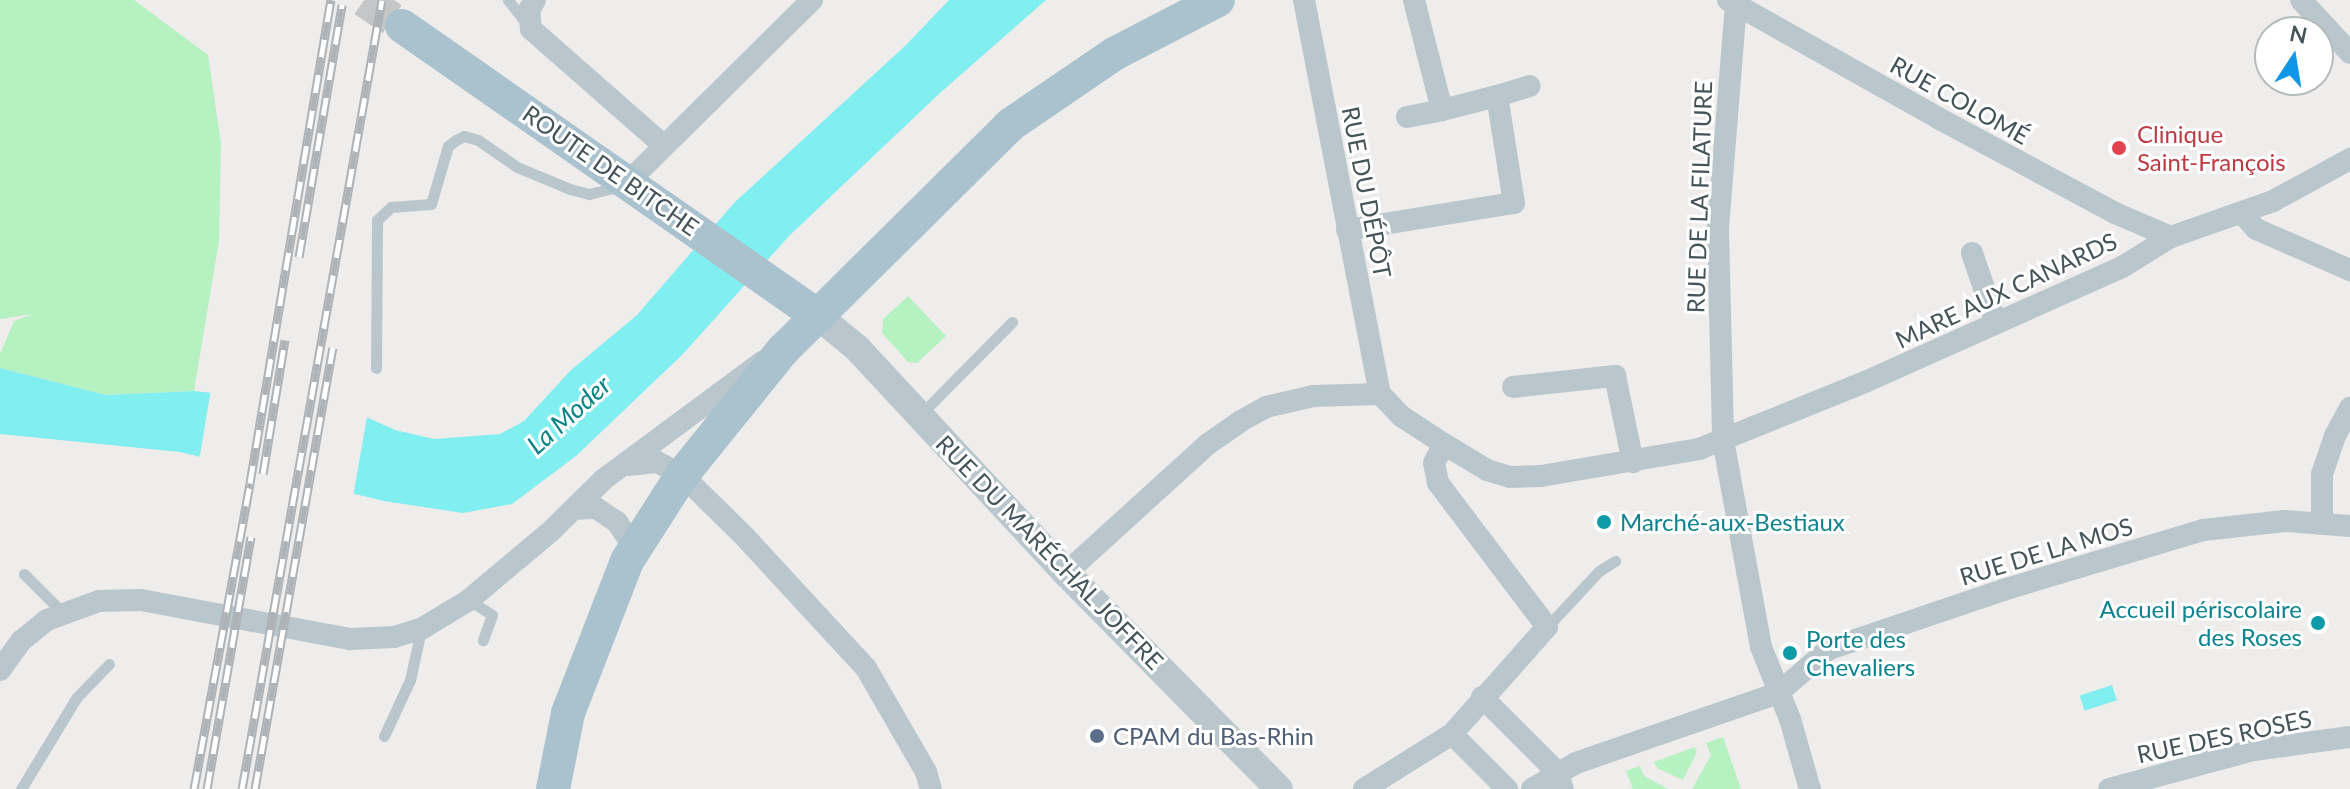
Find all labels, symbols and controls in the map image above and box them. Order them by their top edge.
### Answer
north arrow [2254,16,2334,96]
text: N [2288,19,2310,49]
street label: RUE COLOMÉ [1886,50,2034,150]
street label: RUE DE LA FILATURE [1681,80,1717,314]
street label: ROUTE DE BITCHE [518,99,704,241]
street label: RUE DU DÉPÔT [1336,104,1398,280]
place label: Clinique Saint-François [2137,120,2286,176]
marker: Clinique Saint-François [2108,137,2130,159]
street label: MARE AUX CANARDS [1890,226,2122,354]
water label: La Moder [521,369,617,461]
street label: RUE DU MARÉCHAL JOFFRE [930,428,1170,676]
place label: Marché-aux-Bestiaux [1620,508,1845,536]
street label: RUE DE LA MOS [1956,511,2136,591]
marker: Marché-aux-Bestiaux [1595,513,1613,531]
place label: Accueil périscolaire des Roses [2100,595,2302,651]
marker: Accueil périscolaire des Roses [2309,614,2327,632]
place label: Porte des Chevaliers [1806,625,1915,681]
marker: Porte des Chevaliers [1781,644,1799,662]
street label: RUE DES ROSES [2134,703,2314,769]
place label: CPAM du Bas-Rhin [1113,722,1314,750]
marker: CPAM du Bas-Rhin [1088,727,1106,745]

